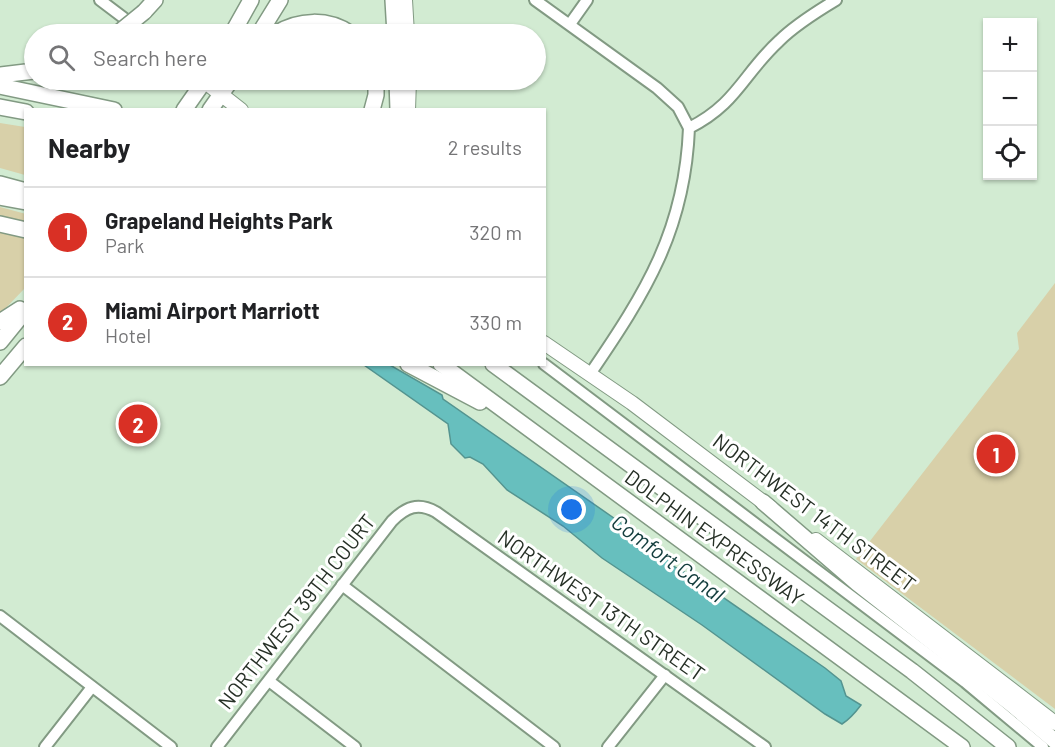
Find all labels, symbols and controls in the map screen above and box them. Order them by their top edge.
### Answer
map controls [983,18,1037,180]
button: + [983,18,1037,72]
search box [24,24,546,90]
icon: search [45,41,78,74]
text: Search here [93,44,207,70]
button: − [983,72,1037,126]
button: locate [983,126,1037,180]
text: Nearby [48,132,130,163]
text: 2 results [448,135,522,159]
text: Grapeland Heights Park [105,207,333,233]
text: 1 [64,220,71,244]
text: 320 m [469,220,522,244]
text: Park [105,233,144,257]
text: Miami Airport Marriott [105,297,320,323]
text: 2 [62,310,73,334]
text: 330 m [470,310,522,334]
text: Hotel [105,323,151,347]
pin: 2 [118,402,158,446]
street label: NORTHWEST 14TH STREET [709,427,921,596]
pin: 1 [976,432,1016,476]
street label: DOLPHIN EXPRESSWAY [621,464,809,610]
your location [557,495,586,524]
water label: Comfort Canal [607,508,730,607]
street label: NORTHWEST 39TH COURT [212,509,380,714]
street label: NORTHWEST 13TH STREET [494,524,710,686]

